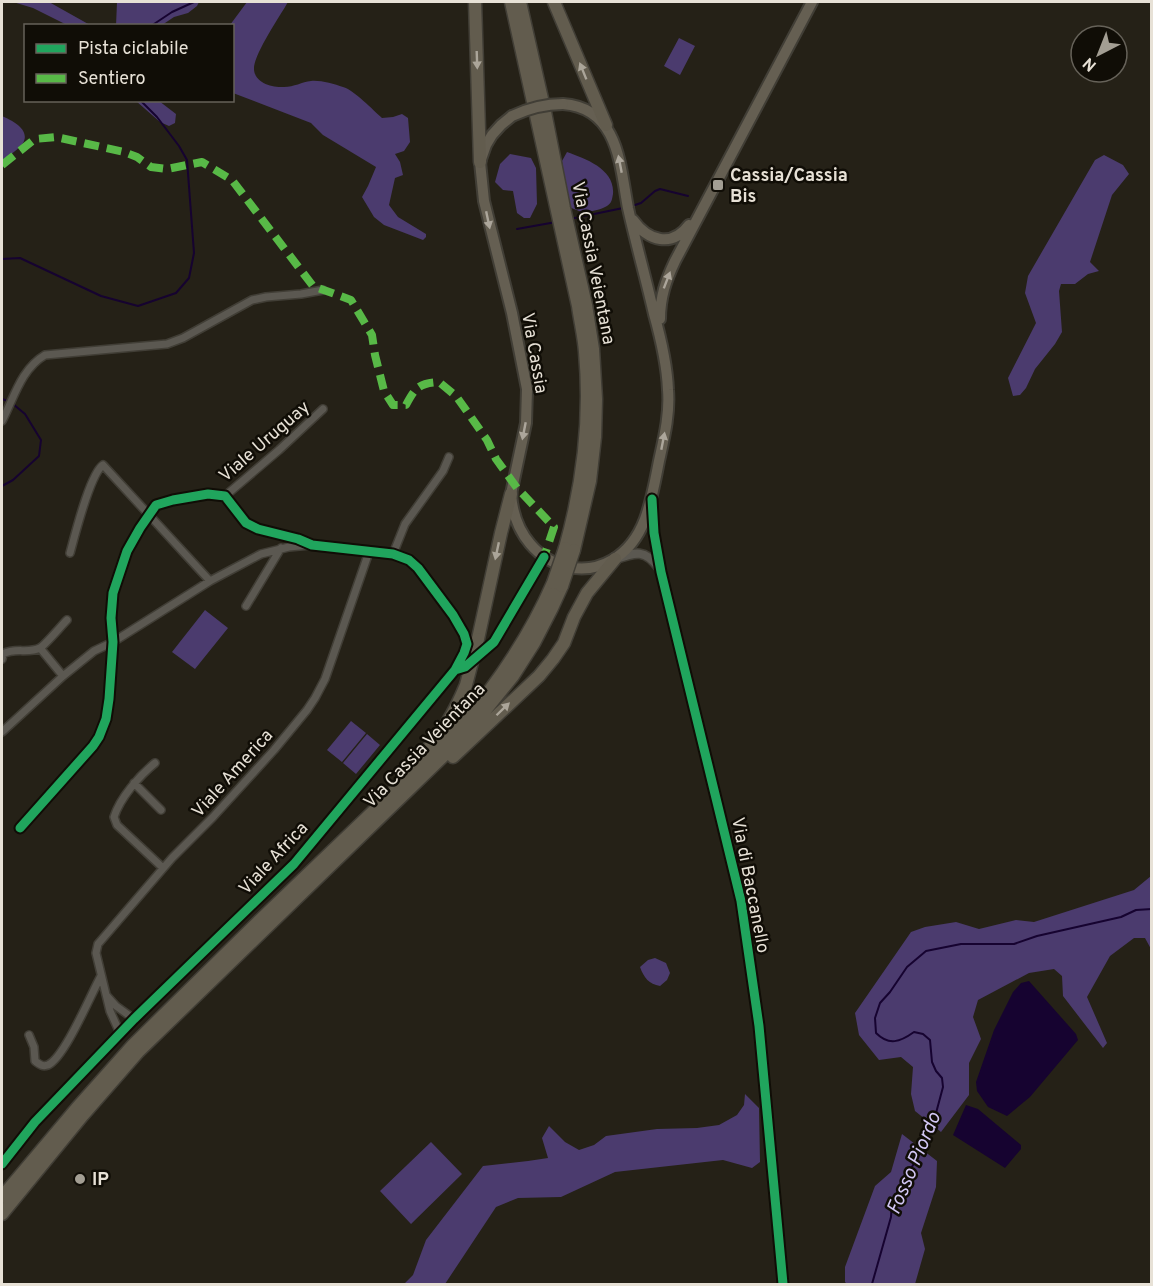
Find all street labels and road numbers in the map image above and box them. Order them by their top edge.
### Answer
street label: Via Cassia Veientana [565,180,620,347]
street label: Via Cassia [515,311,552,396]
street label: Viale Uruguay [215,396,315,488]
street label: Via Cassia Veientana [359,678,491,814]
street label: Viale America [187,725,279,823]
street label: Via di Baccanello [725,815,774,955]
street label: Viale Africa [234,818,314,900]

